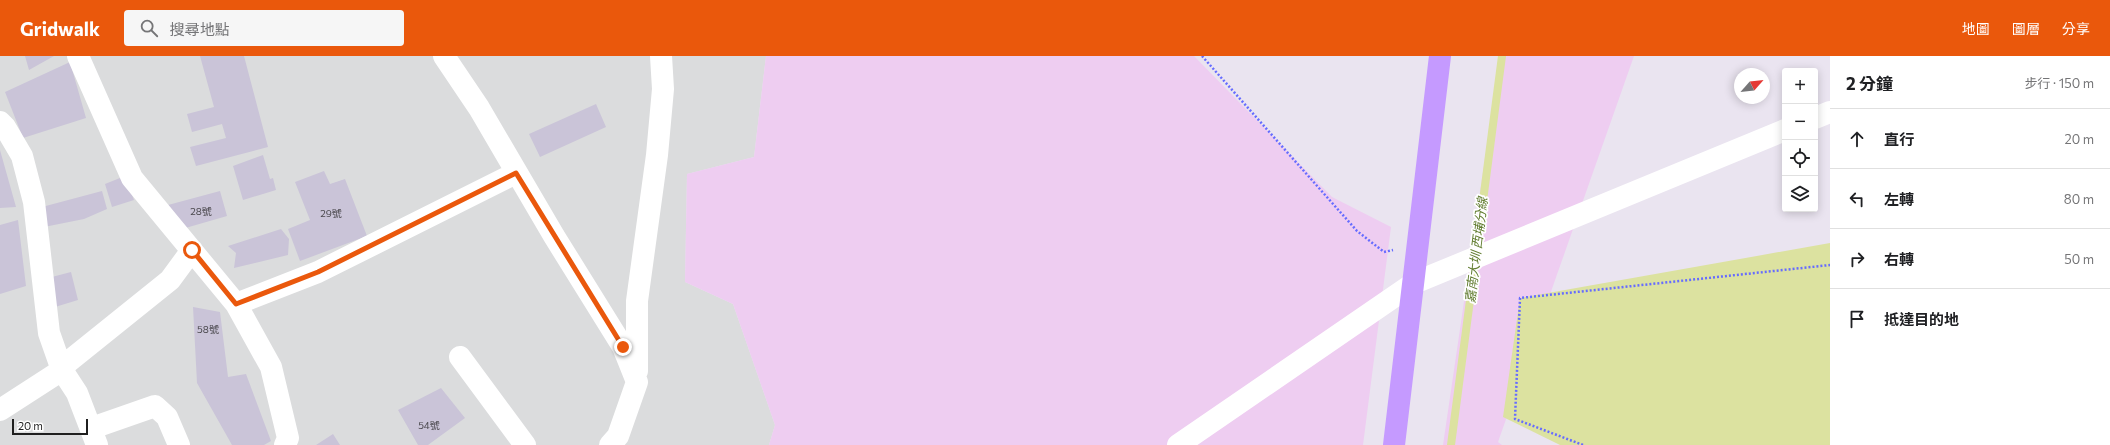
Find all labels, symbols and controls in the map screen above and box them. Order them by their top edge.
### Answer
search box [124,10,404,46]
text: Gridwalk [20,17,100,40]
icon: search [138,17,160,39]
text: 搜尋地點 [170,20,230,38]
text: 地圖 [1962,20,1990,37]
text: 圖層 [2012,20,2040,37]
text: 分享 [2062,20,2090,37]
north arrow [1734,68,1770,104]
map controls [1782,68,1818,212]
button: + [1782,68,1818,104]
text: 2 分鐘 [1846,73,1893,94]
text: 步行 · 150 m [2025,75,2094,91]
button: − [1782,104,1818,140]
icon: ahead [1846,128,1868,150]
text: 直行 [1884,130,1914,148]
text: 20 m [2065,131,2094,147]
button: locate [1782,140,1818,176]
button: layers [1782,176,1818,212]
icon: left [1846,188,1868,210]
text: 左轉 [1884,190,1914,208]
text: 80 m [2064,191,2094,207]
water label: 嘉南大圳 西埔分線 [1462,194,1491,304]
house number: 28號 [190,205,212,217]
house number: 29號 [320,207,342,219]
route start [183,241,201,259]
icon: right [1846,248,1868,270]
text: 右轉 [1884,250,1914,268]
text: 50 m [2064,251,2094,267]
icon: arrive [1846,308,1868,330]
text: 抵達目的地 [1884,310,1959,328]
house number: 58號 [197,323,219,335]
route end [614,338,632,356]
scale bar [12,417,88,436]
text: 20 m [18,419,43,432]
house number: 54號 [418,419,440,431]

